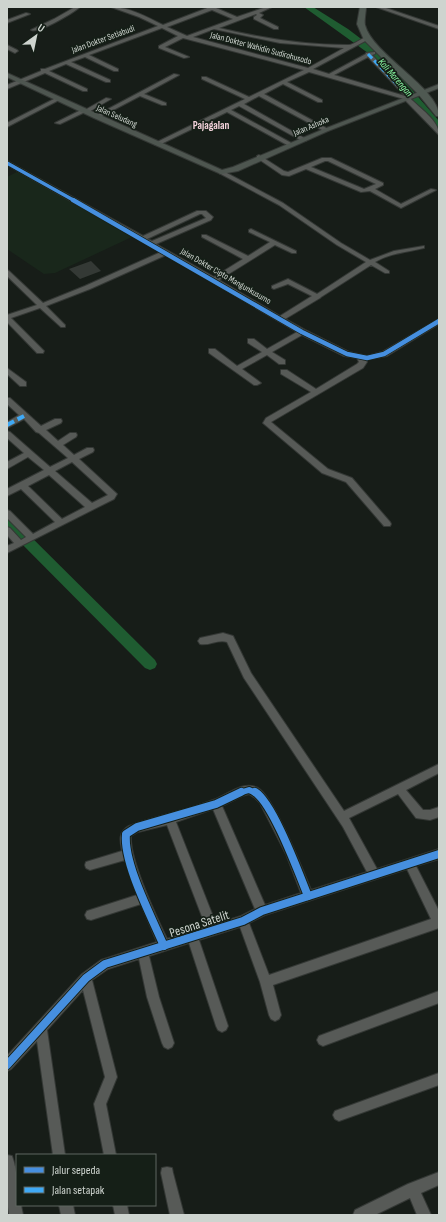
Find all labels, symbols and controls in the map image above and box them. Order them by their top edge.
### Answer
north arrow [16,16,56,56]
text: U [35,21,47,35]
street label: Jalan Dokter Setiabudi [69,23,136,56]
street label: Jalan Dokter Wahidin Sudirohusodo [208,29,313,67]
water label: Kali Marengan [375,56,415,99]
street label: Jalan Seludang [94,102,139,130]
street label: Jalan Ashoka [291,114,331,139]
district label: Pajagalan [193,119,229,132]
street label: Jalan Dokter Cipto Mangunkusumo [178,245,273,307]
street label: Pesona Satelit [167,907,231,941]
legend [16,1154,156,1206]
text: Jalur sepeda [51,1163,101,1178]
text: Jalan setapak [51,1183,105,1198]

